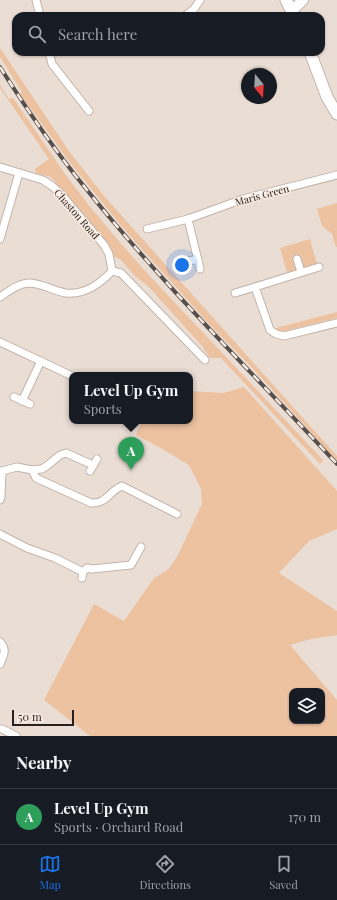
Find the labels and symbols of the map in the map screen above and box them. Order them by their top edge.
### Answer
north arrow [241,68,277,104]
street label: Maris Green [233,181,291,209]
street label: Chaston Road [51,186,103,242]
your location [172,255,192,275]
pin: A [118,437,144,470]
scale bar [12,708,74,727]

